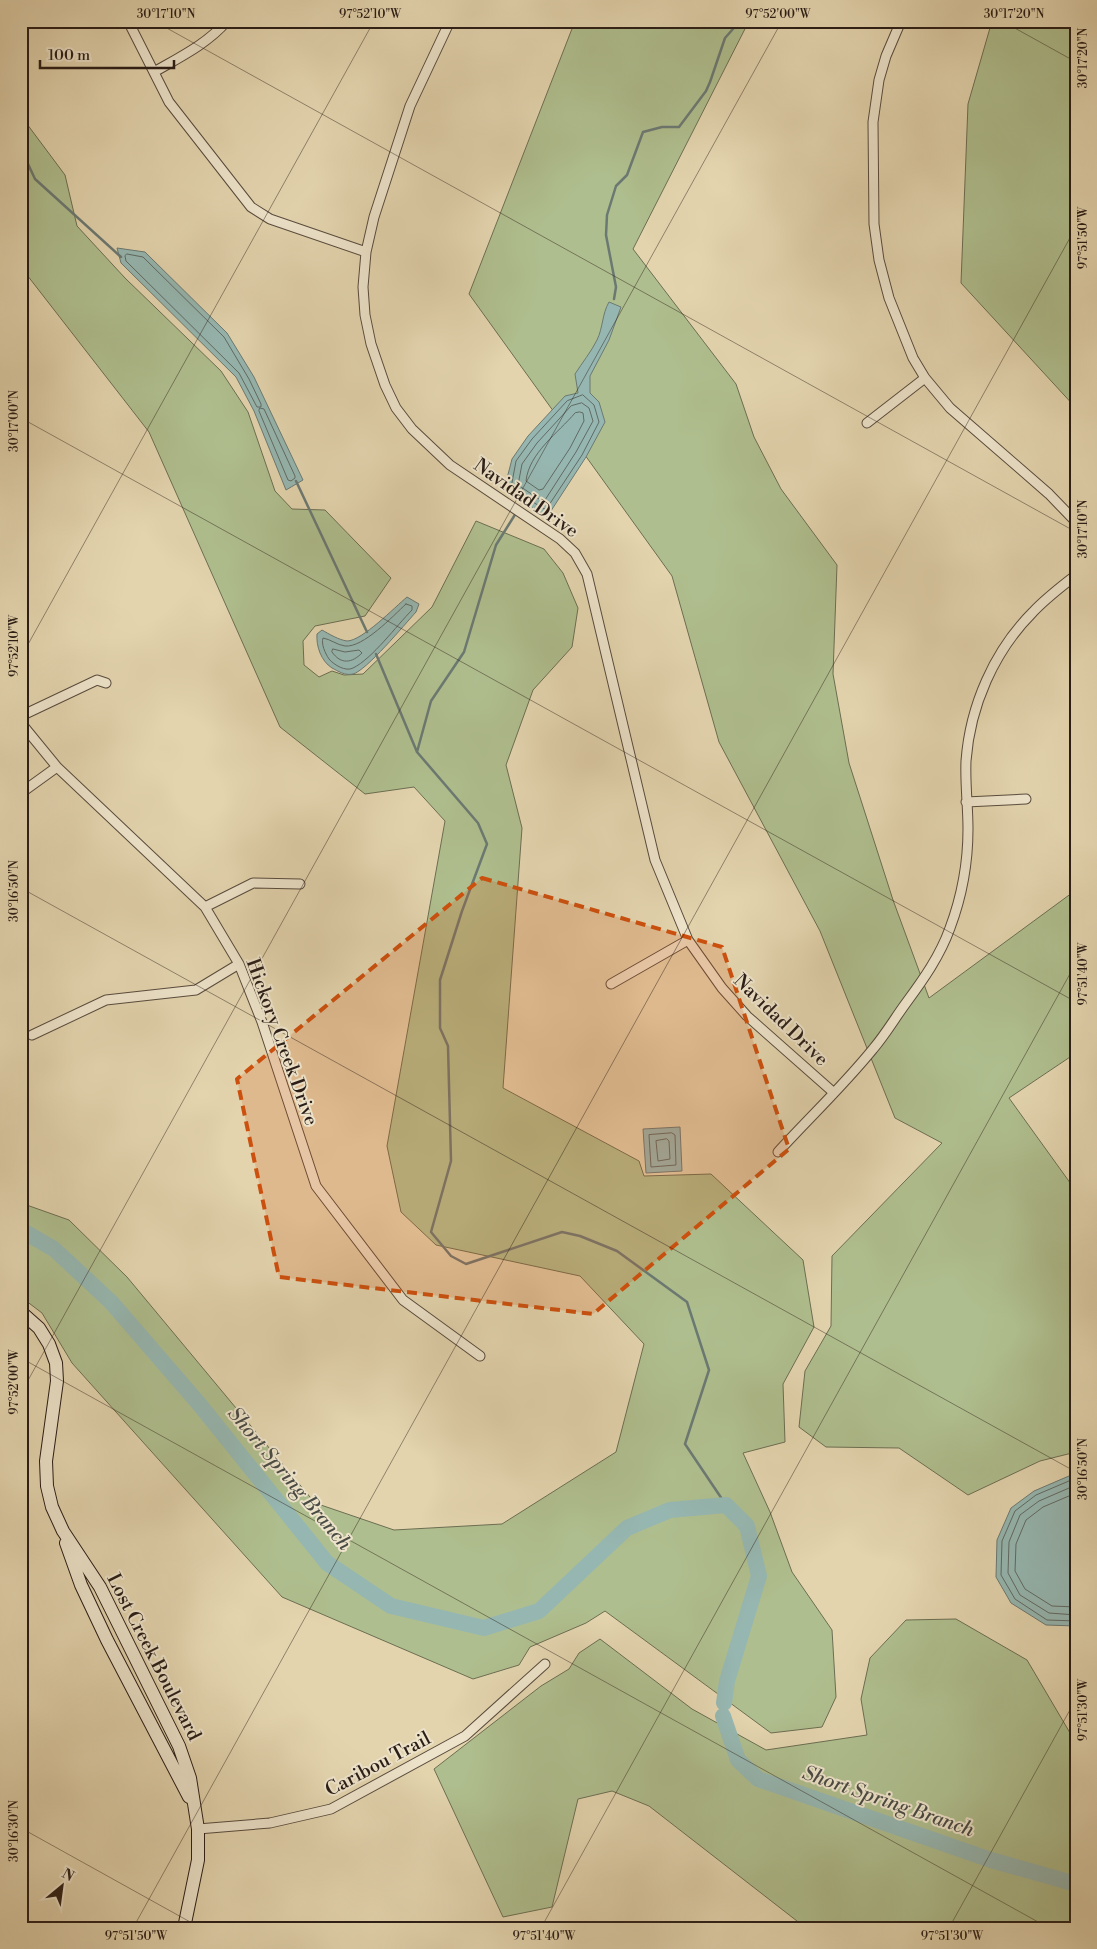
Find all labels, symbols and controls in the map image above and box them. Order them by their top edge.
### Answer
text: 30°17'10"N [137,7,195,22]
text: 97°52'10"W [339,7,402,22]
text: 97°52'00"W [745,7,812,22]
text: 30°17'20"N [984,7,1044,22]
text: 30°17'20"N [1076,28,1091,88]
scale bar [40,38,174,70]
text: 100 m [48,46,90,65]
text: 97°51'50"W [1076,206,1091,269]
text: 30°17'00"N [7,390,22,452]
street label: Navidad Drive [469,453,583,543]
text: 30°17'10"N [1076,500,1091,558]
text: 97°52'10"W [7,614,22,677]
text: 30°16'50"N [7,860,22,922]
text: 97°51'40"W [1076,941,1091,1005]
street label: Hickory Creek Drive [241,955,323,1129]
street label: Navidad Drive [729,969,833,1071]
text: 97°52'00"W [7,1348,22,1415]
water label: Short Spring Branch [222,1402,357,1557]
text: 30°16'50"N [1076,1438,1091,1500]
street label: Lost Creek Boulevard [101,1569,207,1745]
text: 97°51'30"W [1076,1678,1091,1741]
street label: Caribou Trail [321,1726,435,1802]
water label: Short Spring Branch [799,1761,978,1843]
text: 30°16'30"N [7,1800,22,1862]
north arrow [38,1862,88,1912]
text: N [59,1865,77,1886]
text: 97°51'50"W [105,1929,168,1944]
text: 97°51'40"W [513,1929,577,1944]
text: 97°51'30"W [921,1929,984,1944]

